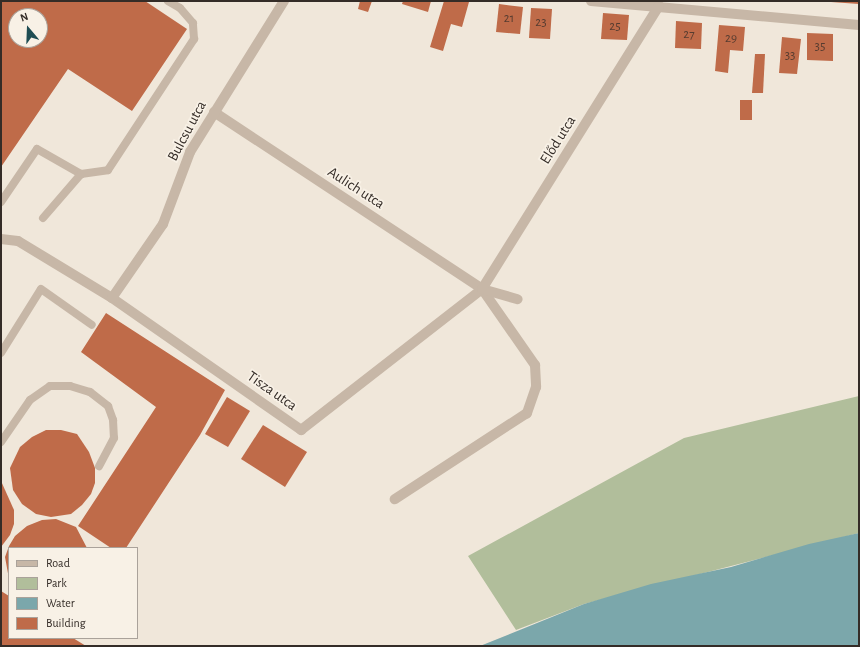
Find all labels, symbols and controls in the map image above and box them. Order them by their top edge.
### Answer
north arrow [8,8,48,48]
text: N [19,11,30,24]
house number: 21 [504,11,514,27]
house number: 23 [535,15,547,31]
house number: 25 [609,19,621,35]
house number: 27 [683,27,695,43]
house number: 29 [725,31,737,47]
house number: 35 [815,39,825,55]
house number: 33 [785,48,795,64]
street label: Bulcsu utca [164,98,210,164]
street label: Előd utca [536,113,580,167]
street label: Aulich utca [324,163,388,213]
street label: Tisza utca [244,367,300,415]
legend [8,547,138,639]
text: Road [46,557,70,569]
text: Park [46,577,67,589]
text: Water [46,597,75,609]
text: Building [46,617,86,629]

